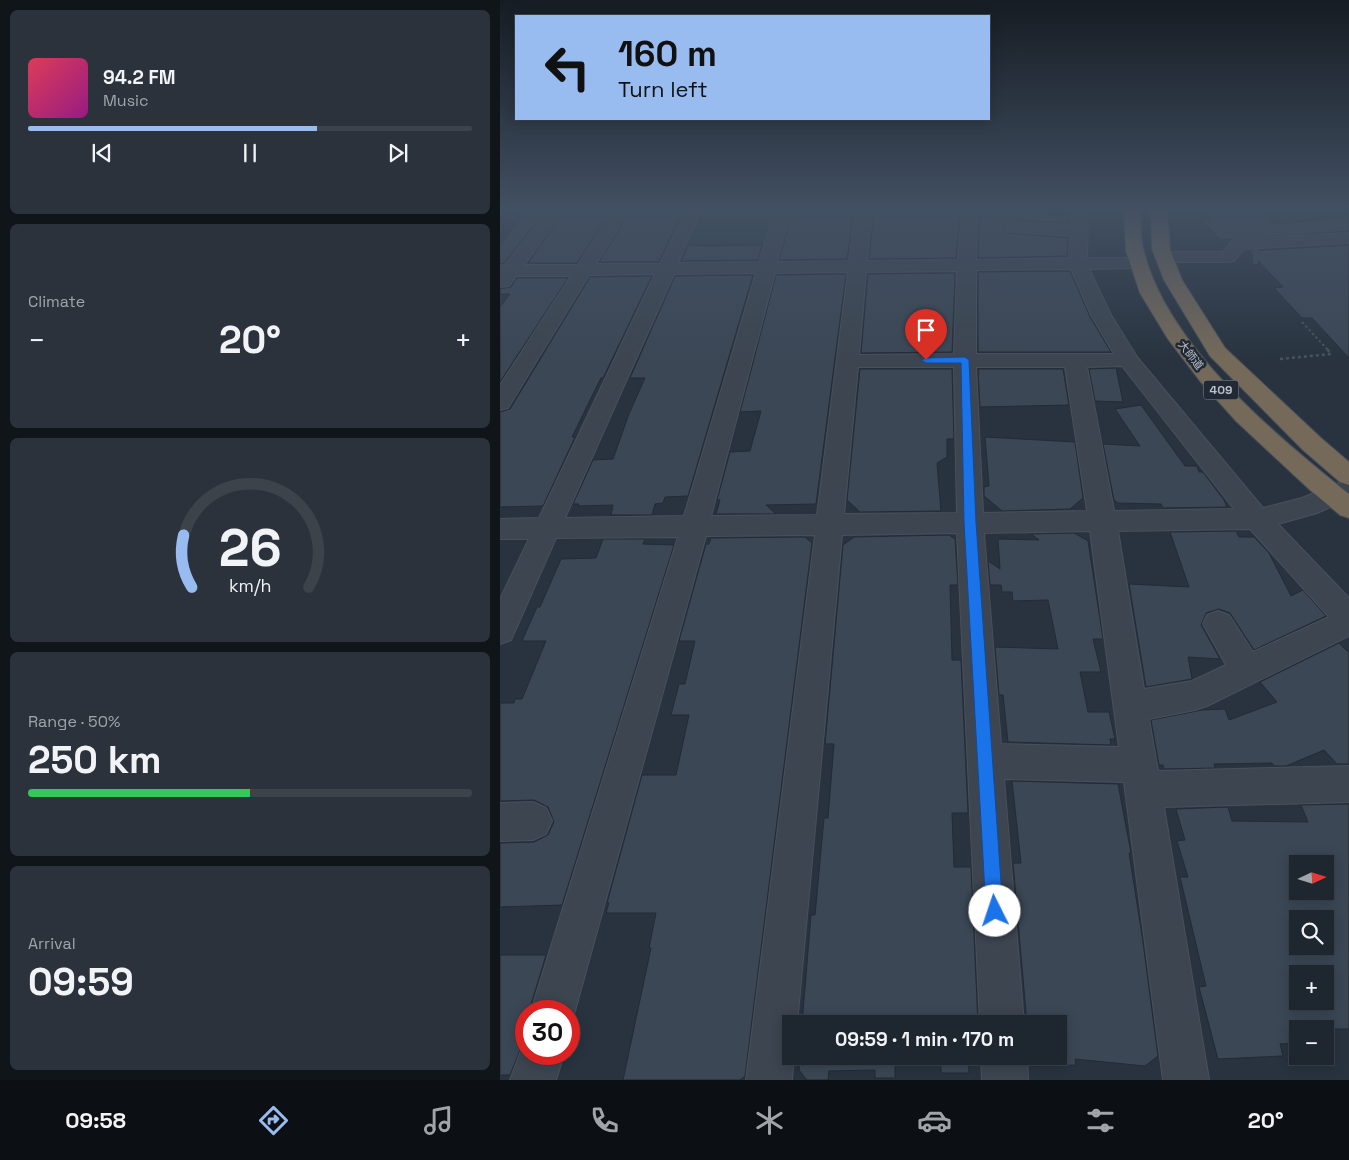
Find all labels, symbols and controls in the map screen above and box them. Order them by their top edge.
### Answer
text: 160 m [618,32,717,76]
icon: left [535,35,600,100]
text: 94.2 FM [103,65,176,90]
text: Turn left [618,75,708,103]
text: Music [103,90,149,111]
icon: previous [88,139,116,167]
icon: pause [236,139,264,167]
icon: next [384,139,412,167]
text: Climate [28,291,85,312]
pin [905,309,947,360]
text: 20° [219,316,281,364]
icon: arrive [912,316,940,344]
text: − [28,322,45,358]
text: + [455,322,472,358]
street label: 大師道 [1175,338,1207,372]
road number: 409 [1204,380,1238,400]
text: 26 [218,515,282,581]
text: km/h [229,574,271,597]
text: Range · 50% [28,711,120,732]
text: 250 km [28,736,162,784]
north arrow [1289,855,1334,900]
map controls [1289,855,1334,1065]
position arrow [968,884,1020,936]
button: search [1289,910,1334,955]
text: Arrival [28,933,76,954]
text: 09:59 [28,958,134,1006]
button: + [1289,965,1334,1010]
speed limit sign: 30 [515,1000,580,1065]
button: − [1289,1020,1334,1065]
text: 09:59 · 1 min · 170 m [835,1027,1014,1052]
icon: directions [256,1103,291,1138]
icon: music [421,1103,456,1138]
icon: phone [587,1103,622,1138]
icon: climate [752,1103,787,1138]
icon: car [917,1103,952,1138]
icon: filters [1083,1103,1118,1138]
text: 09:58 [65,1106,126,1134]
text: 20° [1248,1106,1284,1134]

